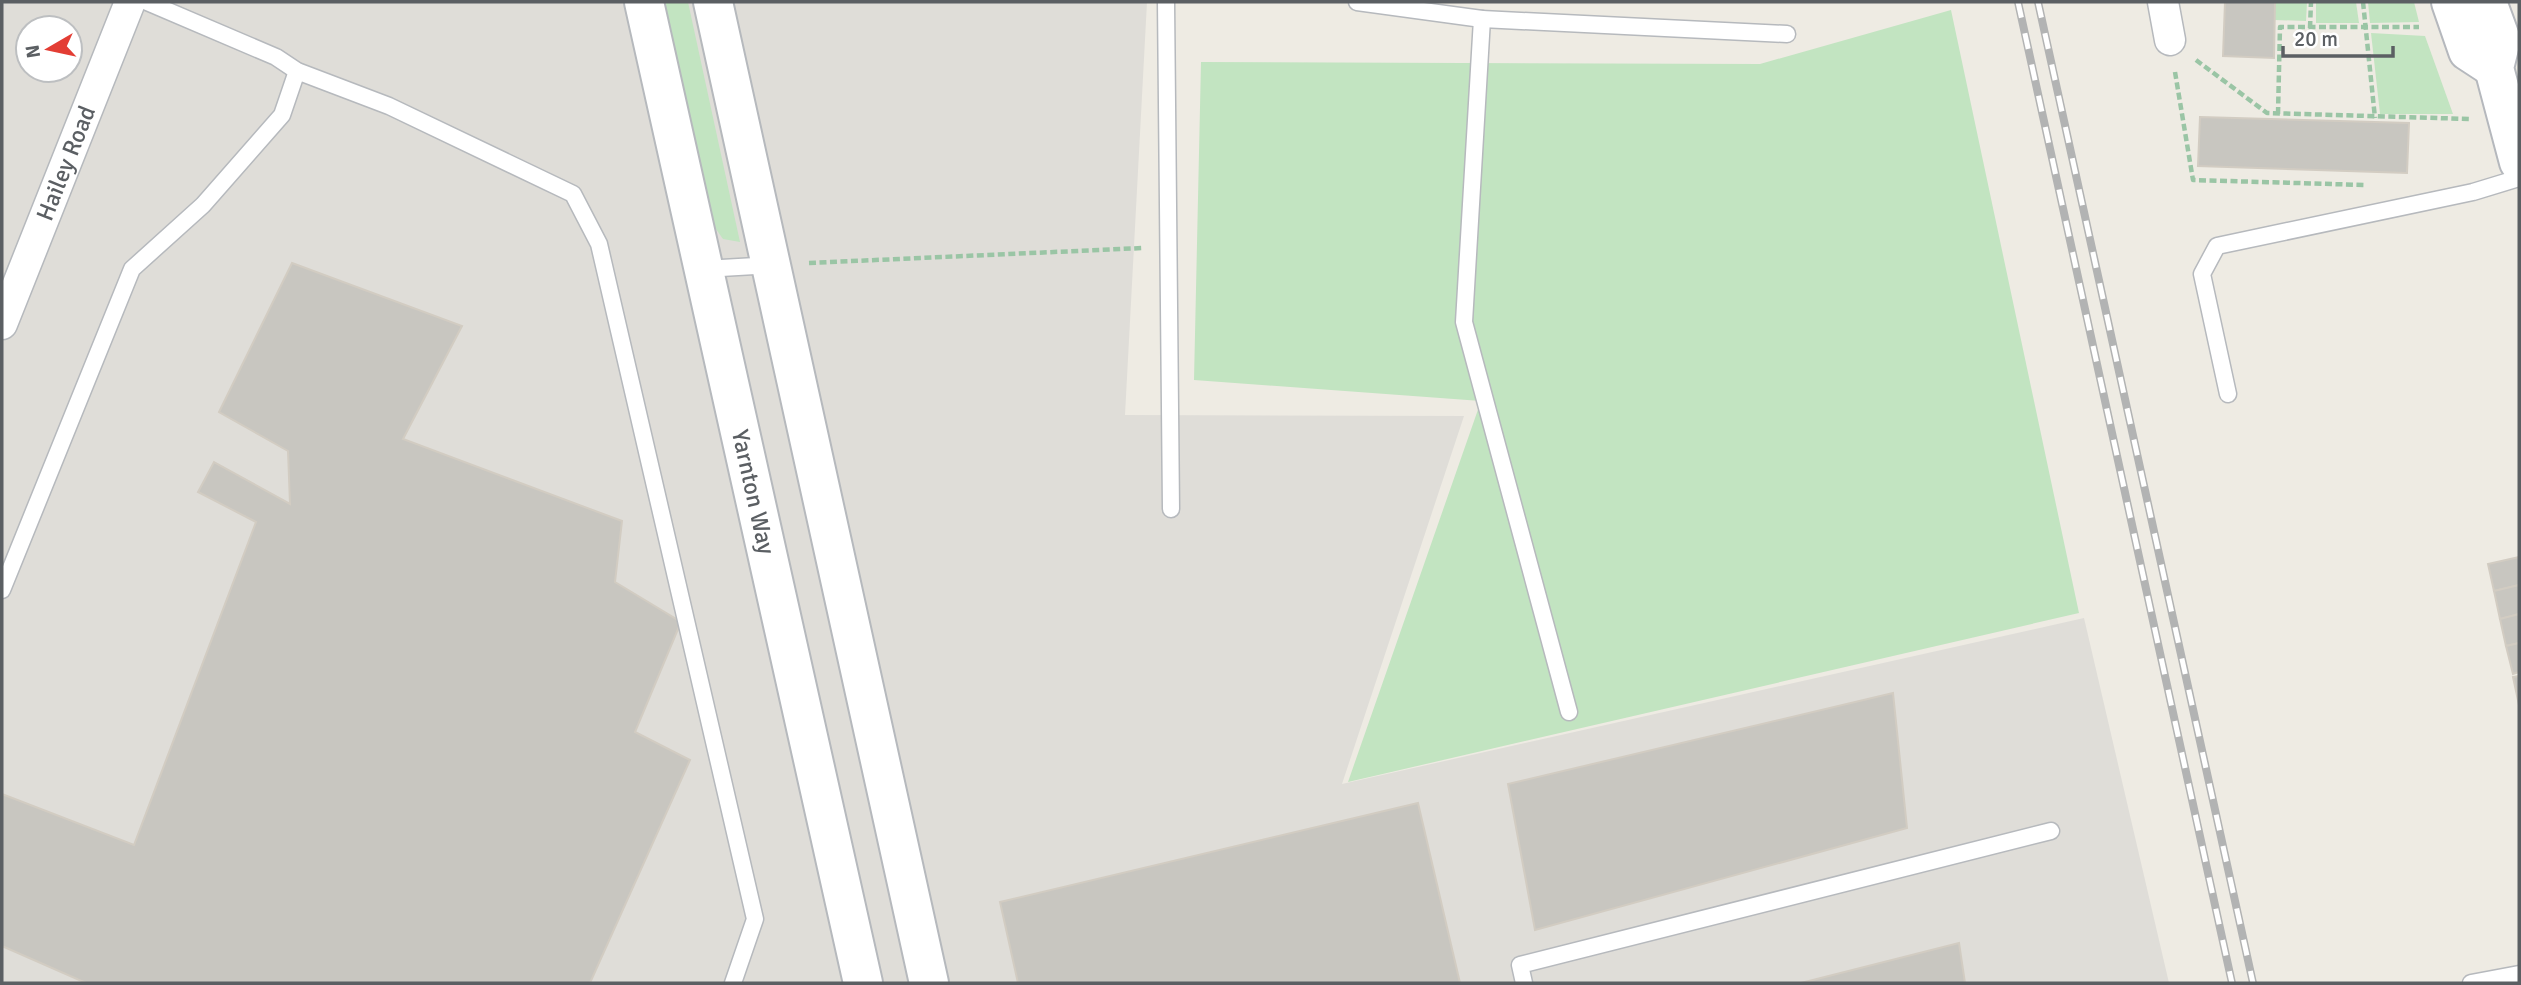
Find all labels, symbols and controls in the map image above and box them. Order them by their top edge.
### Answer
north arrow [14,14,84,84]
scale bar [2283,14,2393,58]
text: 20 m [2294,26,2338,52]
text: N [20,43,46,60]
street label: Hailey Road [30,101,102,225]
street label: Yarnton Way [725,427,782,557]

